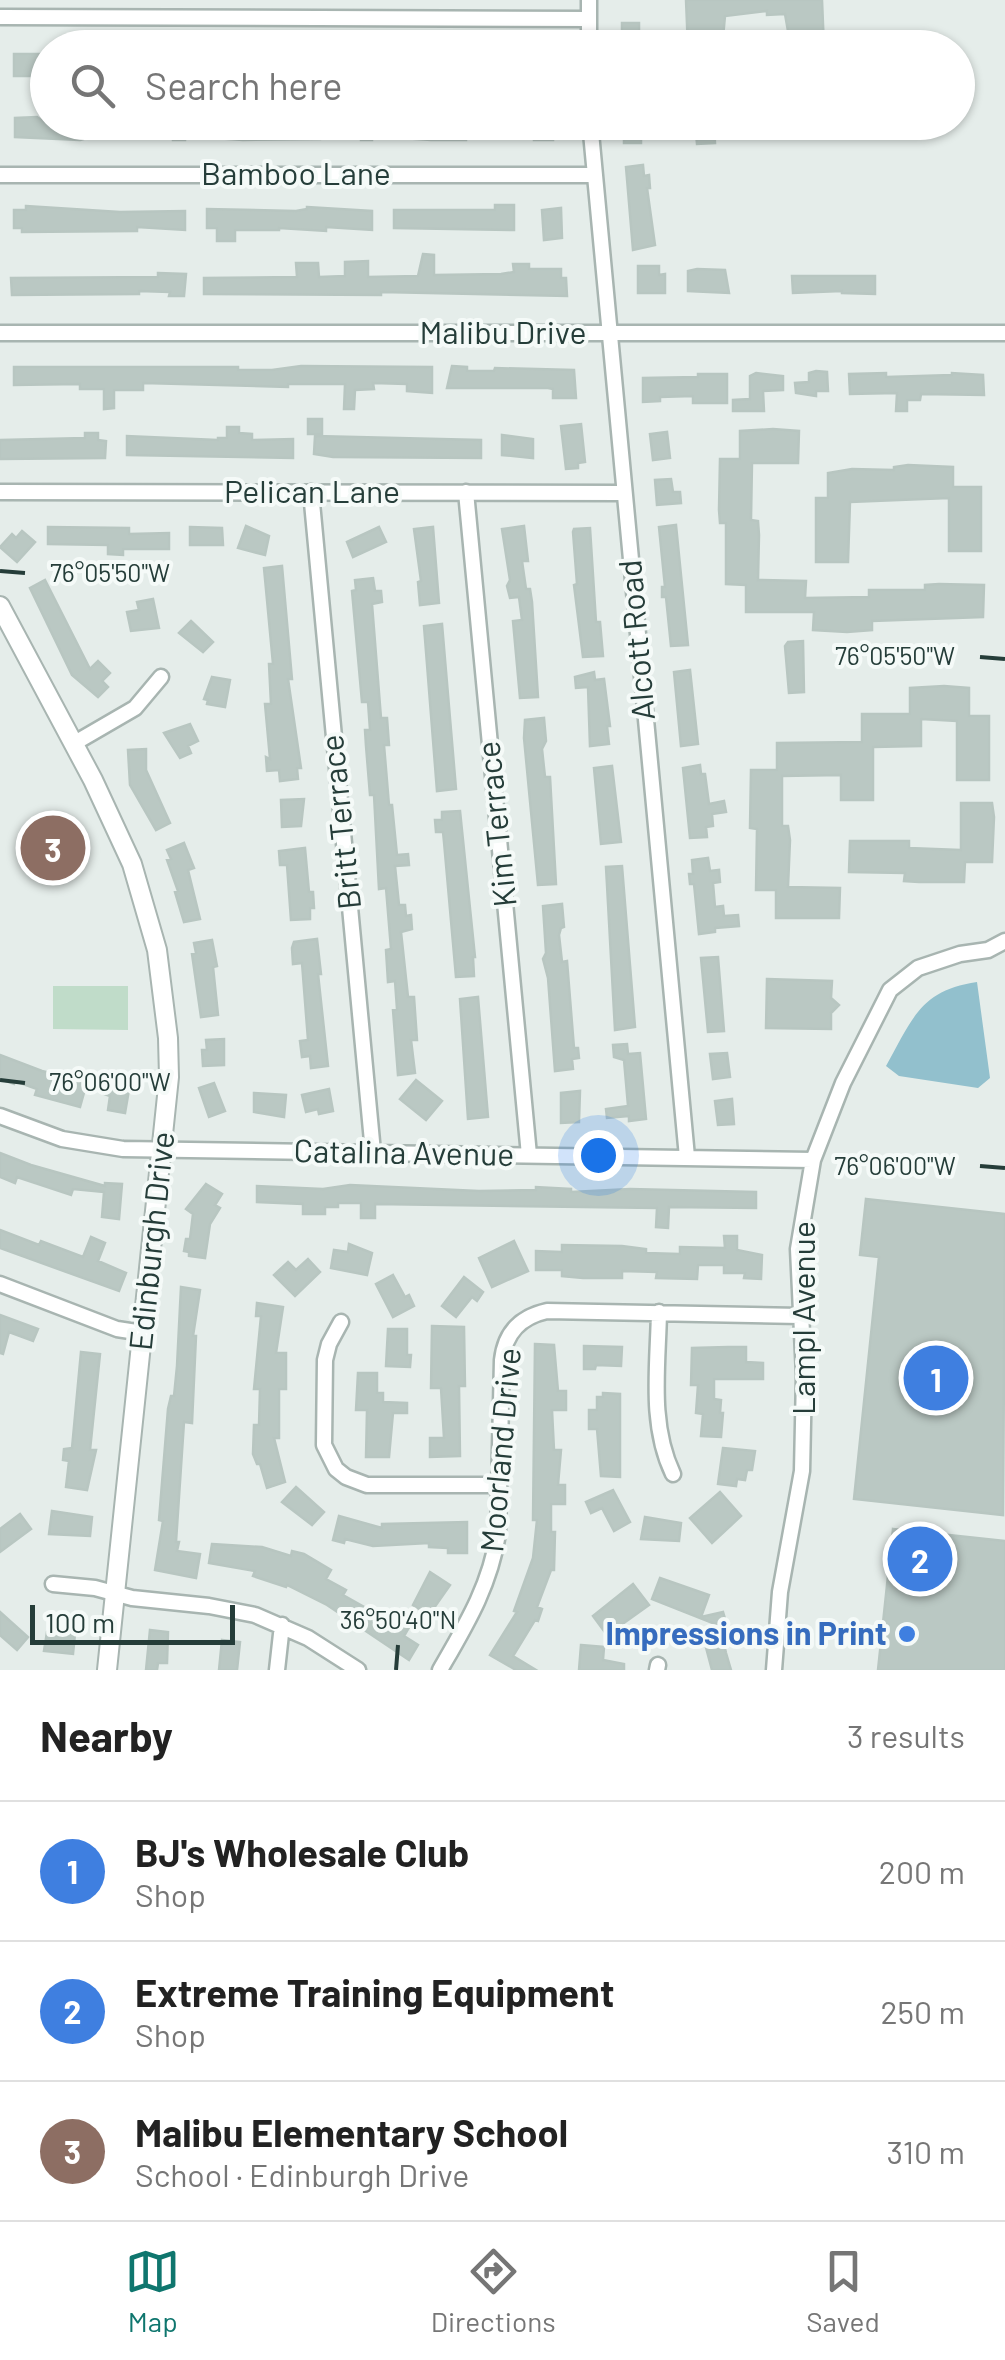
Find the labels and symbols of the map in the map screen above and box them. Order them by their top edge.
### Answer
street label: Bamboo Lane [201,153,391,191]
street label: Malibu Drive [419,312,587,350]
street label: Pelican Lane [224,471,400,509]
text: 76°05'50"W [50,557,170,587]
street label: Alcott Road [609,558,661,722]
text: 76°05'50"W [835,640,955,670]
street label: Britt Terrace [311,733,367,912]
street label: Kim Terrace [467,739,523,909]
pin: 3 [20,810,86,886]
text: 76°06'00"W [49,1066,171,1096]
street label: Edinburgh Drive [120,1129,180,1352]
street label: Catalina Avenue [293,1130,515,1172]
your location [573,1130,624,1181]
text: 76°06'00"W [834,1150,956,1180]
street label: Lampl Avenue [783,1221,821,1415]
pin: 1 [904,1340,968,1416]
street label: Moorland Drive [471,1346,527,1554]
pin: 2 [888,1522,952,1596]
scale bar [30,1600,235,1644]
text: 36°50'40"N [340,1604,456,1634]
place label: Impressions in Print [605,1613,887,1651]
marker: Impressions in Print [896,1623,918,1645]

